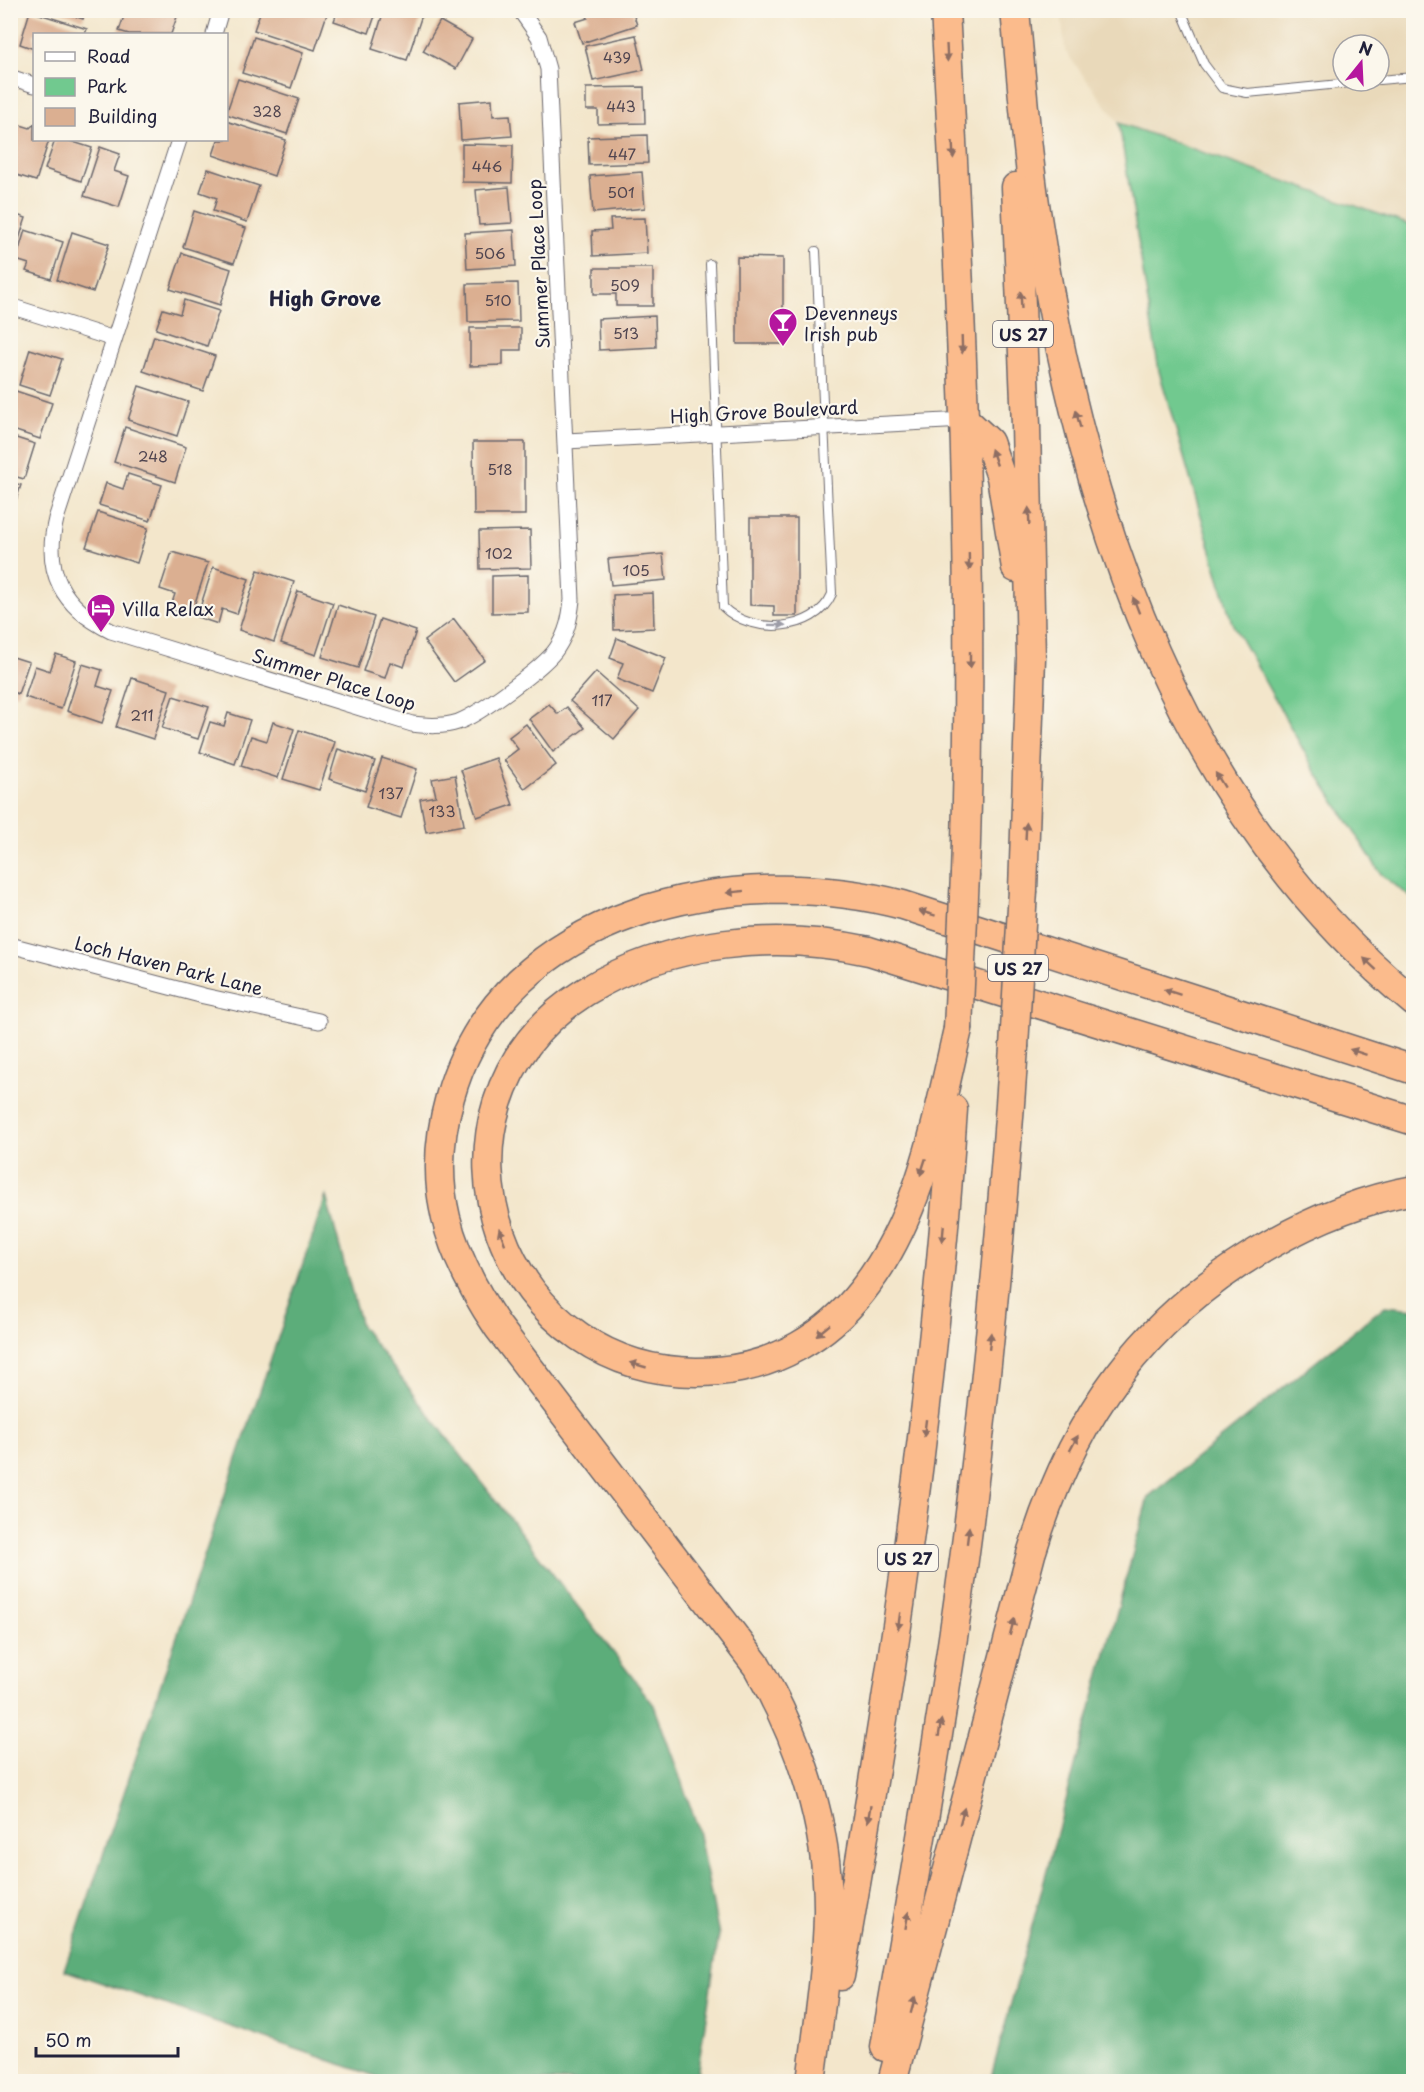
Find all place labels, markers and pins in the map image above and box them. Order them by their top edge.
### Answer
place label: Devenneys Irish pub [804,299,898,347]
bar icon: Devenneys Irish pub [767,306,799,348]
hotel icon: Villa Relax [85,592,117,634]
place label: Villa Relax [122,595,214,622]

